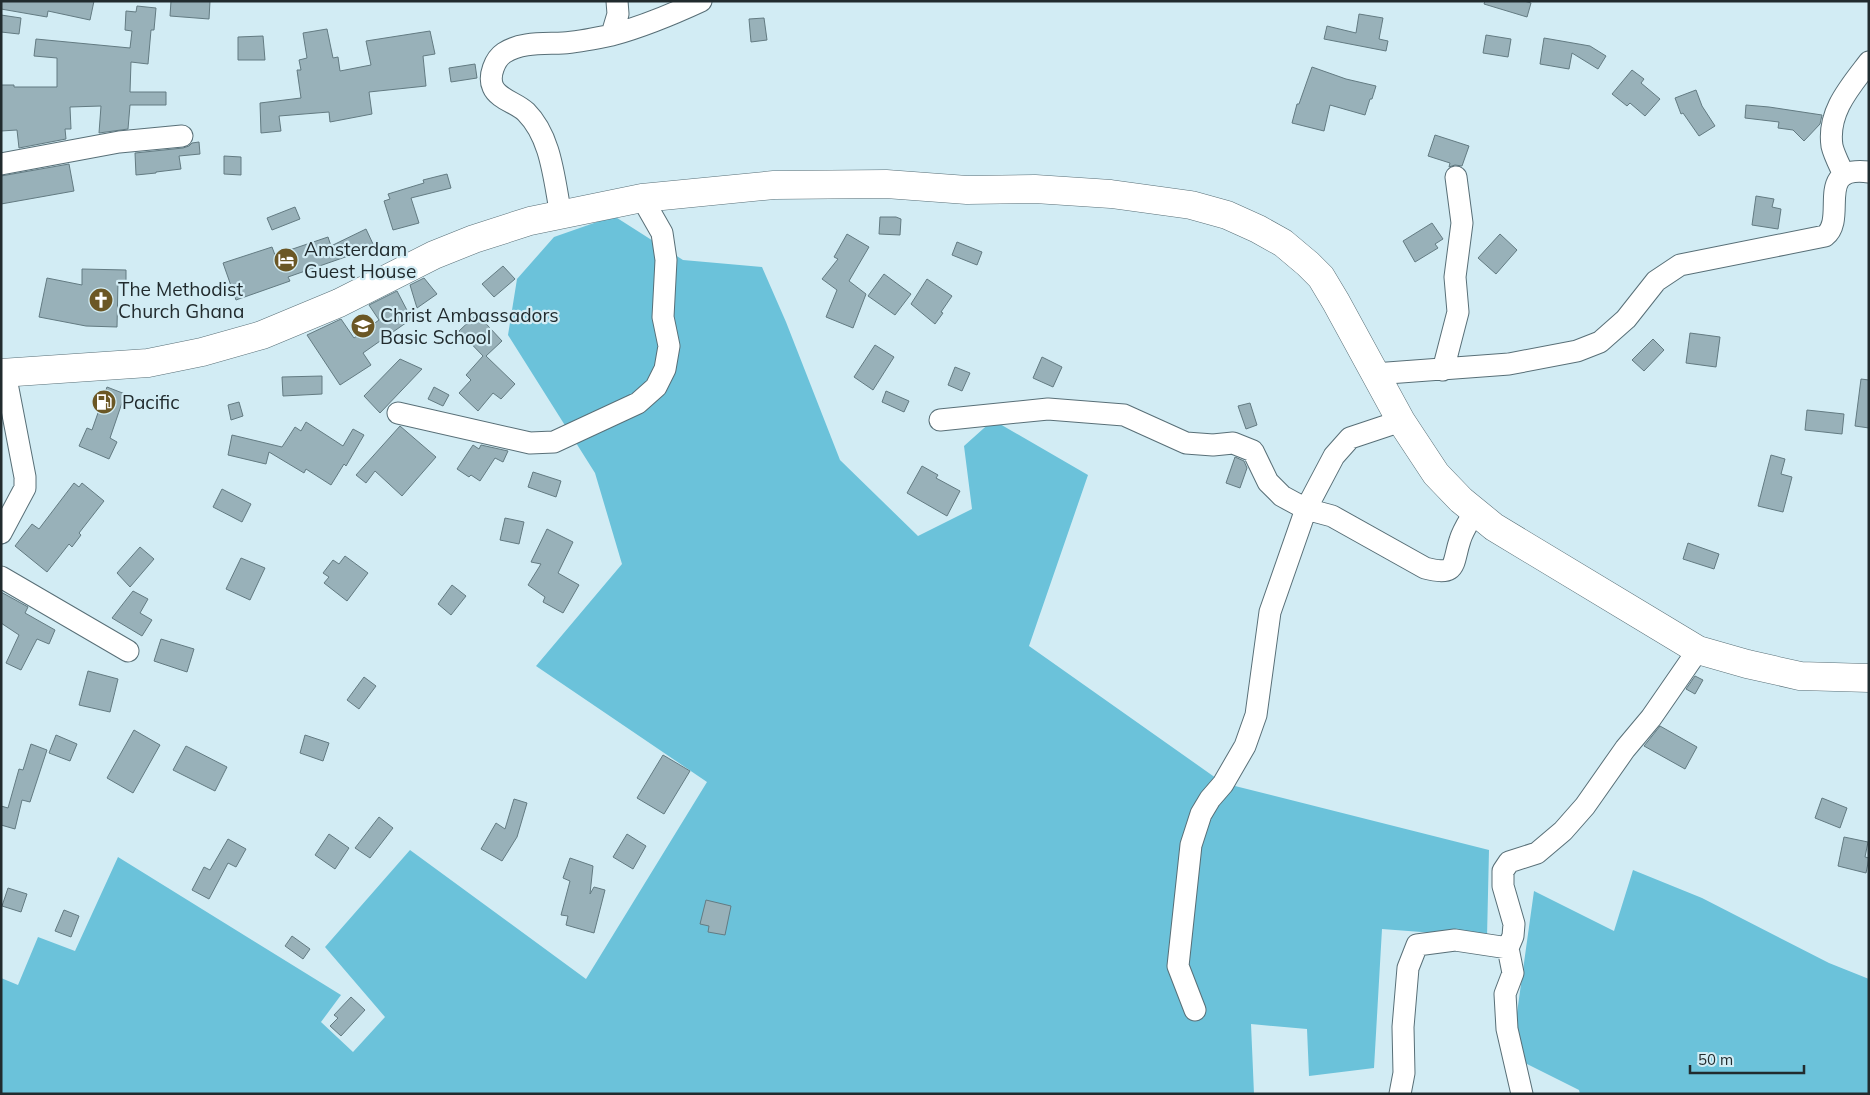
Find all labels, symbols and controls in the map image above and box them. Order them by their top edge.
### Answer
place label: Amsterdam Guest House [304,237,416,283]
hotel icon: Amsterdam Guest House [273,247,299,273]
place label: The Methodist Church Ghana [118,277,244,323]
church icon: The Methodist Church Ghana [88,287,114,313]
place label: Christ Ambassadors Basic School [380,303,559,349]
school or university icon: Christ Ambassadors Basic School [350,313,376,339]
fuel station icon: Pacific [91,389,117,415]
place label: Pacific [122,390,180,414]
scale bar [1690,1042,1804,1074]
text: 50 m [1698,1050,1733,1069]

